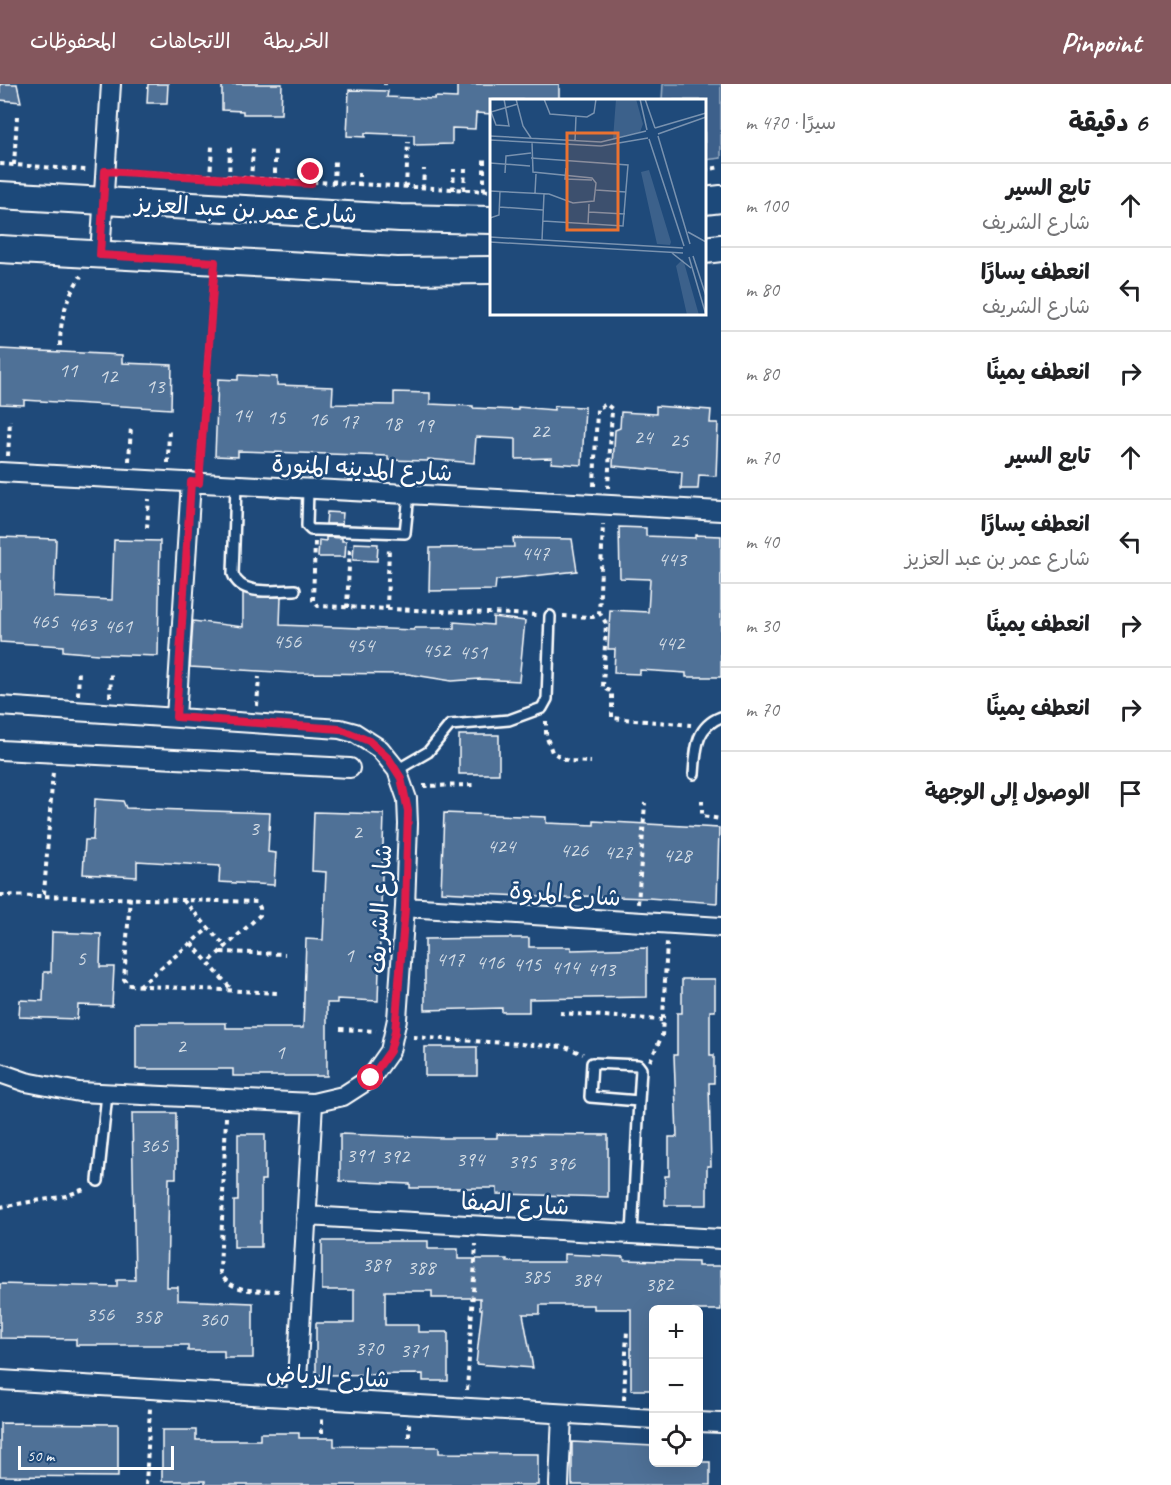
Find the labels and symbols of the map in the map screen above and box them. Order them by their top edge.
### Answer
inset map [490,99,706,315]
route end [297,158,323,184]
street label: شارع عمر بن عبد العزيز [132,188,358,232]
house number: 11 [59,357,79,383]
house number: 12 [99,363,119,389]
house number: 13 [146,373,166,399]
house number: 14 [233,402,254,428]
house number: 15 [267,404,287,430]
house number: 16 [309,406,328,432]
house number: 17 [340,408,360,434]
house number: 18 [383,410,404,436]
house number: 19 [415,412,435,438]
house number: 22 [531,418,551,444]
house number: 24 [634,424,655,450]
house number: 25 [670,427,690,453]
street label: شارع المدينه المنورة [271,448,453,490]
house number: 447 [521,540,551,566]
house number: 443 [658,546,688,572]
house number: 465 [30,608,60,634]
house number: 463 [68,611,98,637]
house number: 461 [104,613,134,639]
house number: 456 [273,628,302,654]
house number: 442 [656,630,686,656]
house number: 454 [346,632,377,658]
house number: 452 [422,637,452,663]
house number: 451 [459,639,489,665]
house number: 3 [249,815,260,841]
house number: 2 [352,819,363,845]
house number: 424 [487,833,518,859]
house number: 426 [560,837,589,863]
house number: 427 [604,839,634,865]
house number: 428 [663,842,694,868]
street label: شارع الشريف [362,844,400,975]
street label: شارع المروة [508,875,622,915]
house number: 1 [344,942,355,968]
house number: 5 [76,945,87,971]
house number: 417 [436,946,466,972]
house number: 416 [476,949,505,975]
house number: 415 [513,951,543,977]
house number: 414 [551,954,582,980]
house number: 413 [587,956,617,982]
house number: 2 [176,1033,187,1059]
house number: 1 [275,1039,286,1065]
route start [357,1064,383,1090]
house number: 365 [140,1132,170,1158]
house number: 391 [346,1142,376,1168]
house number: 392 [381,1143,411,1169]
house number: 394 [456,1146,487,1172]
house number: 395 [508,1148,538,1174]
house number: 396 [547,1150,576,1176]
street label: شارع الصفا [460,1186,570,1224]
house number: 389 [362,1251,392,1277]
house number: 388 [407,1254,438,1280]
house number: 385 [522,1263,552,1289]
house number: 384 [572,1266,603,1292]
house number: 382 [645,1271,675,1297]
house number: 356 [86,1301,115,1327]
house number: 358 [133,1303,164,1329]
house number: 360 [199,1306,229,1332]
house number: 370 [355,1335,385,1361]
house number: 371 [400,1337,430,1363]
street label: شارع الرياض [265,1358,391,1396]
scale bar [18,1443,174,1470]

